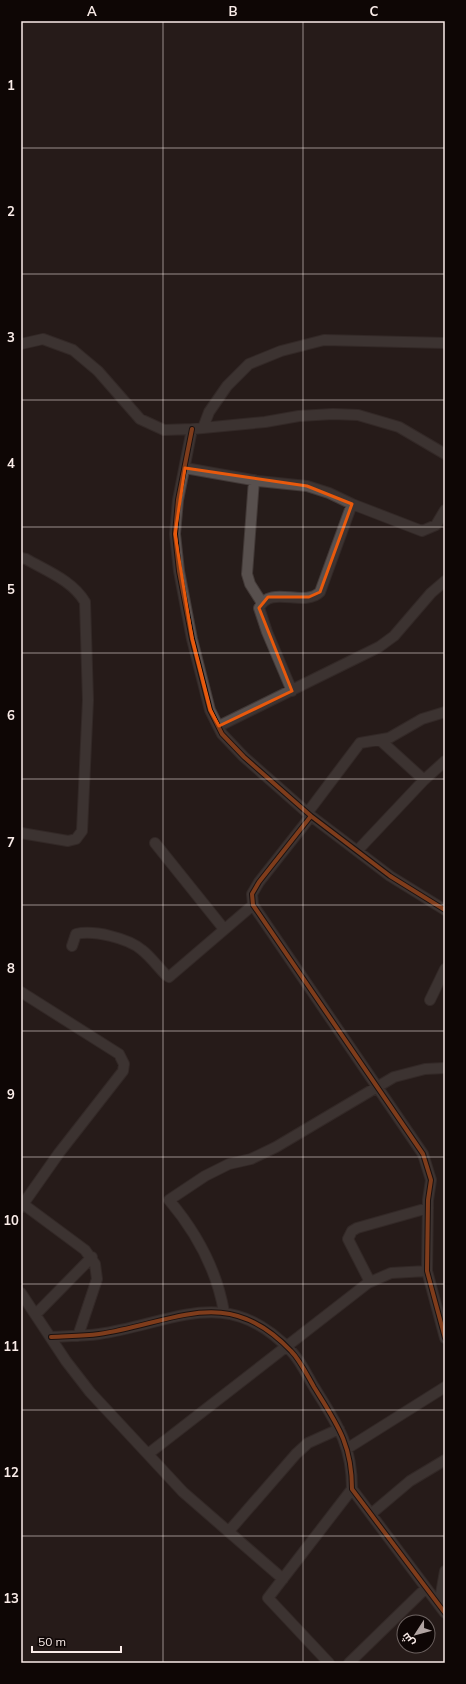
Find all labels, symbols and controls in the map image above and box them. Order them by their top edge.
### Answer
text: A [87,3,97,19]
text: B [229,3,238,19]
text: C [370,3,379,19]
text: 1 [7,77,15,93]
text: 2 [7,203,15,219]
text: 3 [7,329,15,345]
text: 4 [7,455,15,471]
text: 5 [7,581,15,597]
text: 6 [7,707,15,723]
text: 7 [7,834,15,850]
text: 8 [7,960,15,976]
text: 9 [7,1086,15,1102]
text: 10 [3,1212,19,1228]
text: 11 [3,1338,19,1354]
text: 12 [3,1464,19,1480]
text: 13 [3,1590,19,1606]
north arrow [396,1614,436,1654]
scale bar [32,1628,121,1654]
text: ش [398,1630,418,1650]
text: 50 m [38,1634,66,1649]

